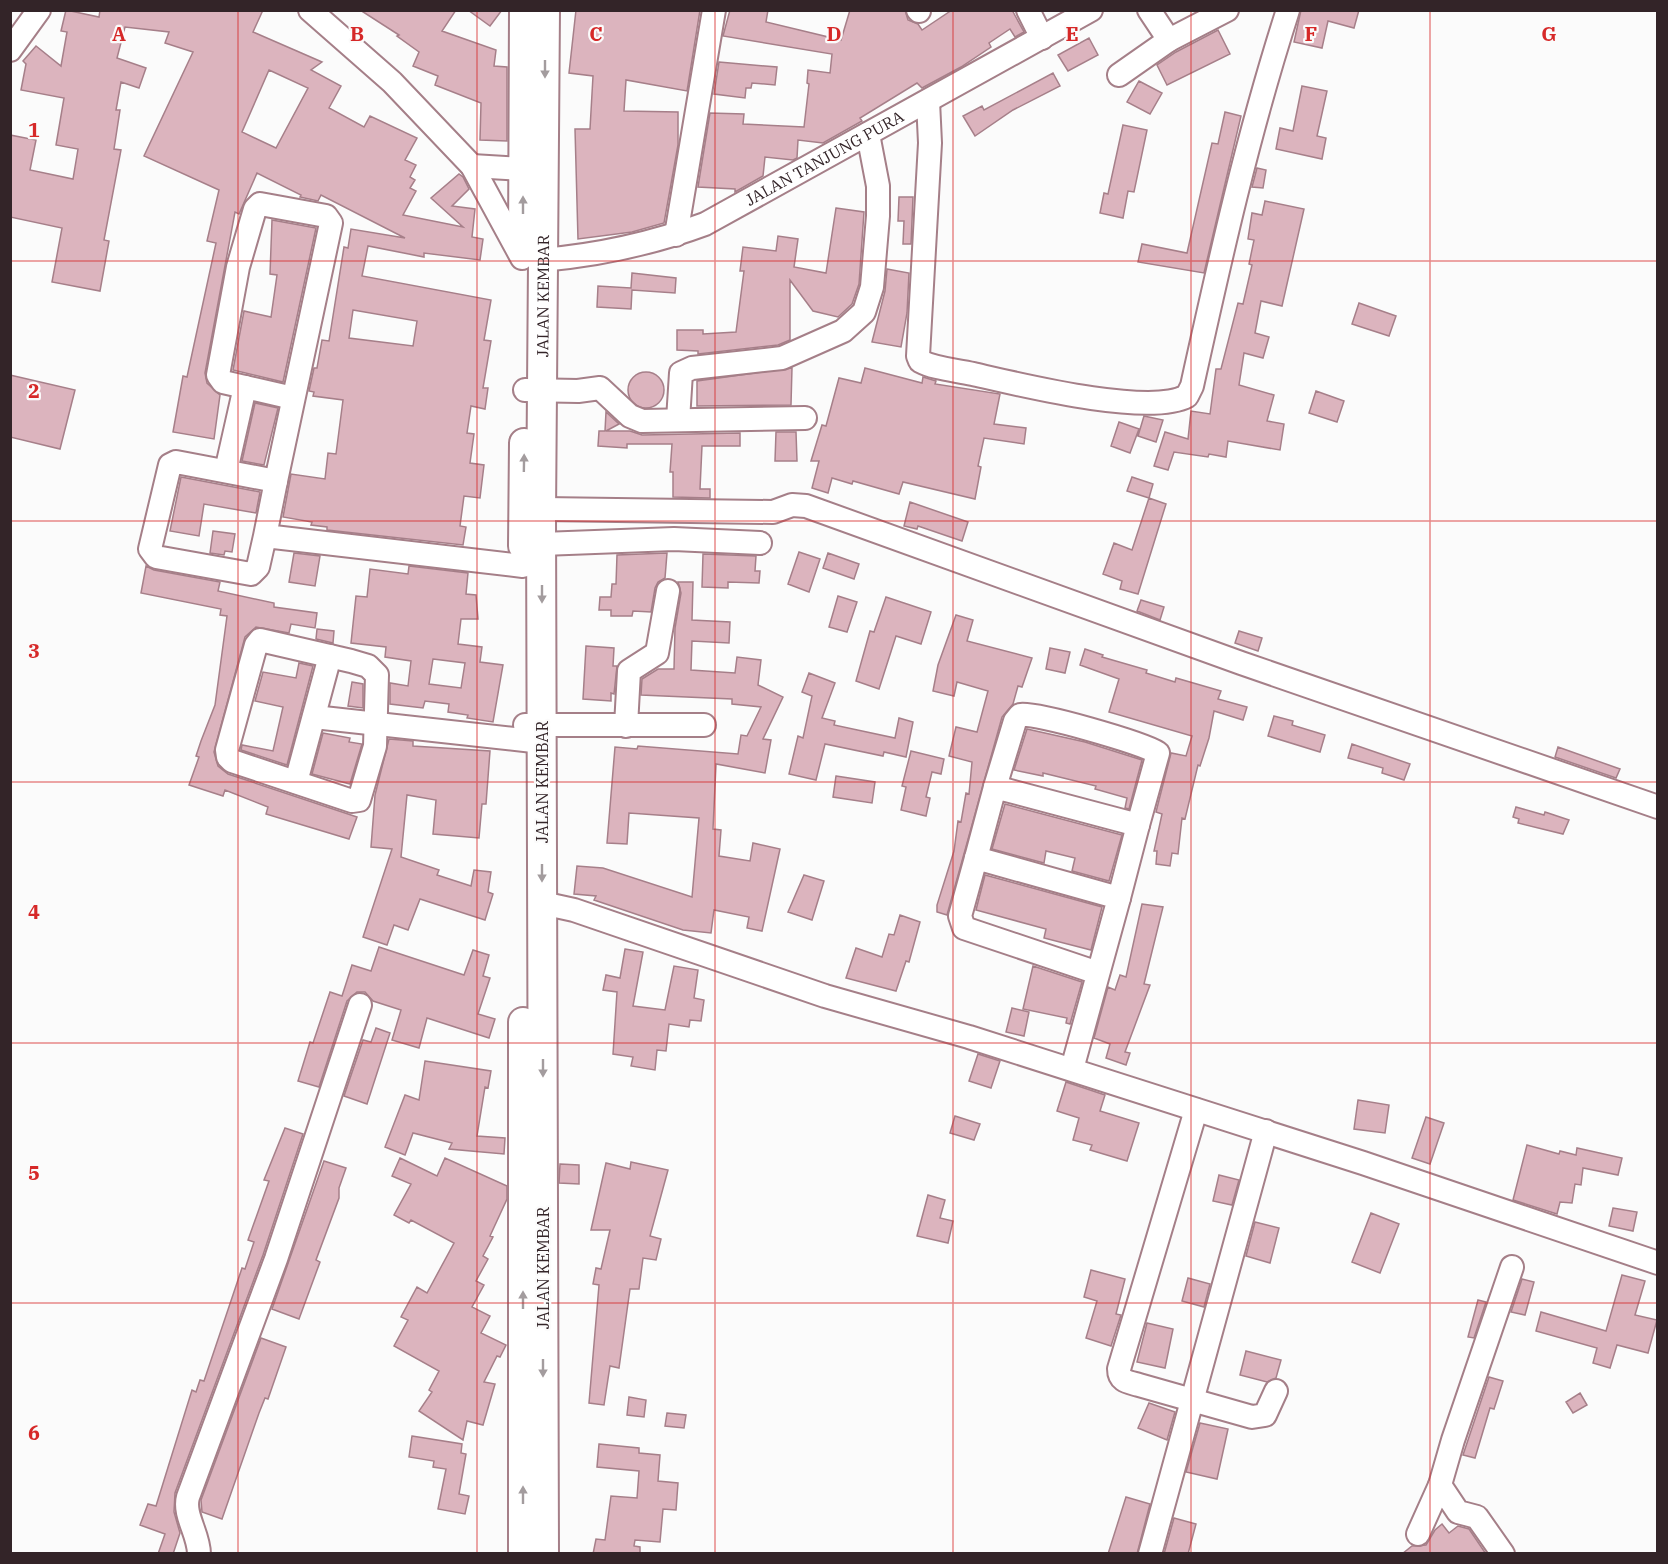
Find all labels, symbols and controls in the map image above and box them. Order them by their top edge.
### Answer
text: A [112,20,126,47]
text: B [350,20,364,47]
text: C [589,20,603,47]
text: D [826,20,842,47]
text: E [1065,20,1079,47]
text: F [1305,20,1317,47]
text: G [1541,20,1557,47]
one-way arrow [540,59,550,78]
street label: JALAN TANJUNG PURA [742,106,907,210]
text: 1 [28,116,40,143]
one-way arrow [518,195,528,214]
street label: JALAN KEMBAR [532,234,553,357]
text: 2 [28,377,40,404]
one-way arrow [519,453,528,472]
one-way arrow [537,584,547,603]
text: 3 [28,637,40,664]
street label: JALAN KEMBAR [532,721,552,843]
one-way arrow [537,863,547,882]
text: 4 [28,898,40,925]
one-way arrow [538,1058,548,1077]
text: 5 [28,1159,40,1186]
street label: JALAN KEMBAR [533,1207,553,1329]
one-way arrow [518,1291,528,1310]
one-way arrow [539,1358,548,1377]
text: 6 [28,1419,40,1446]
one-way arrow [518,1486,528,1505]

